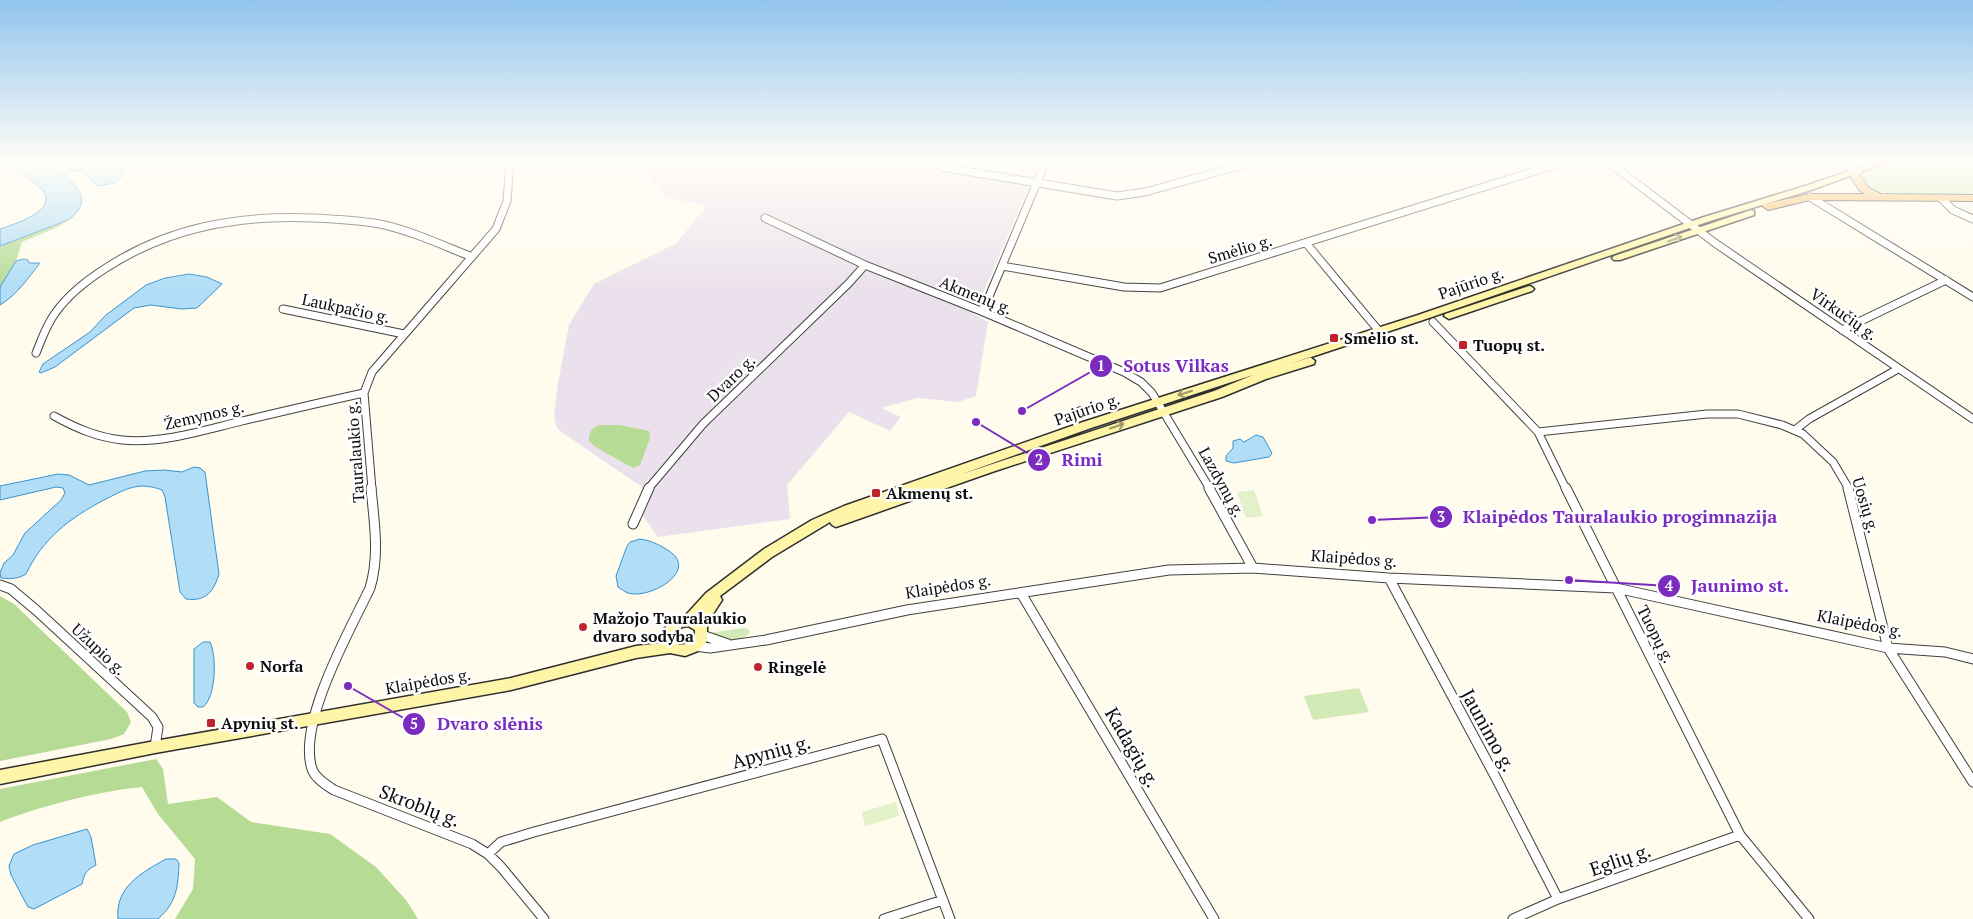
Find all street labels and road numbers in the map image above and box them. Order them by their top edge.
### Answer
street label: Smėlio g. [1205,229,1275,269]
street label: Pajūrio g. [1435,262,1507,304]
street label: Akmenų g. [936,270,1016,320]
street label: Virkučių g. [1806,283,1882,345]
street label: Laukpačio g. [300,288,392,328]
street label: Dvaro g. [702,349,760,407]
street label: Pajūrio g. [1051,388,1123,430]
street label: Žemynos g. [162,395,246,435]
street label: Tauralaukio g. [340,401,370,503]
street label: Lazdynų g. [1194,443,1250,521]
street label: Uosių g. [1847,474,1885,536]
street label: Klaipėdos g. [1310,544,1398,572]
street label: Klaipėdos g. [904,568,992,604]
street label: Tuopų g. [1632,601,1680,667]
street label: Klaipėdos g. [1815,604,1905,642]
street label: Užupio g. [67,618,131,680]
street label: Klaipėdos g. [383,663,473,699]
street label: Jaunimo g. [1456,684,1522,776]
street label: Kadagių g. [1100,702,1166,792]
street label: Apynių g. [729,728,813,774]
street label: Skroblų g. [376,778,464,832]
street label: Eglių g. [1586,837,1654,881]

